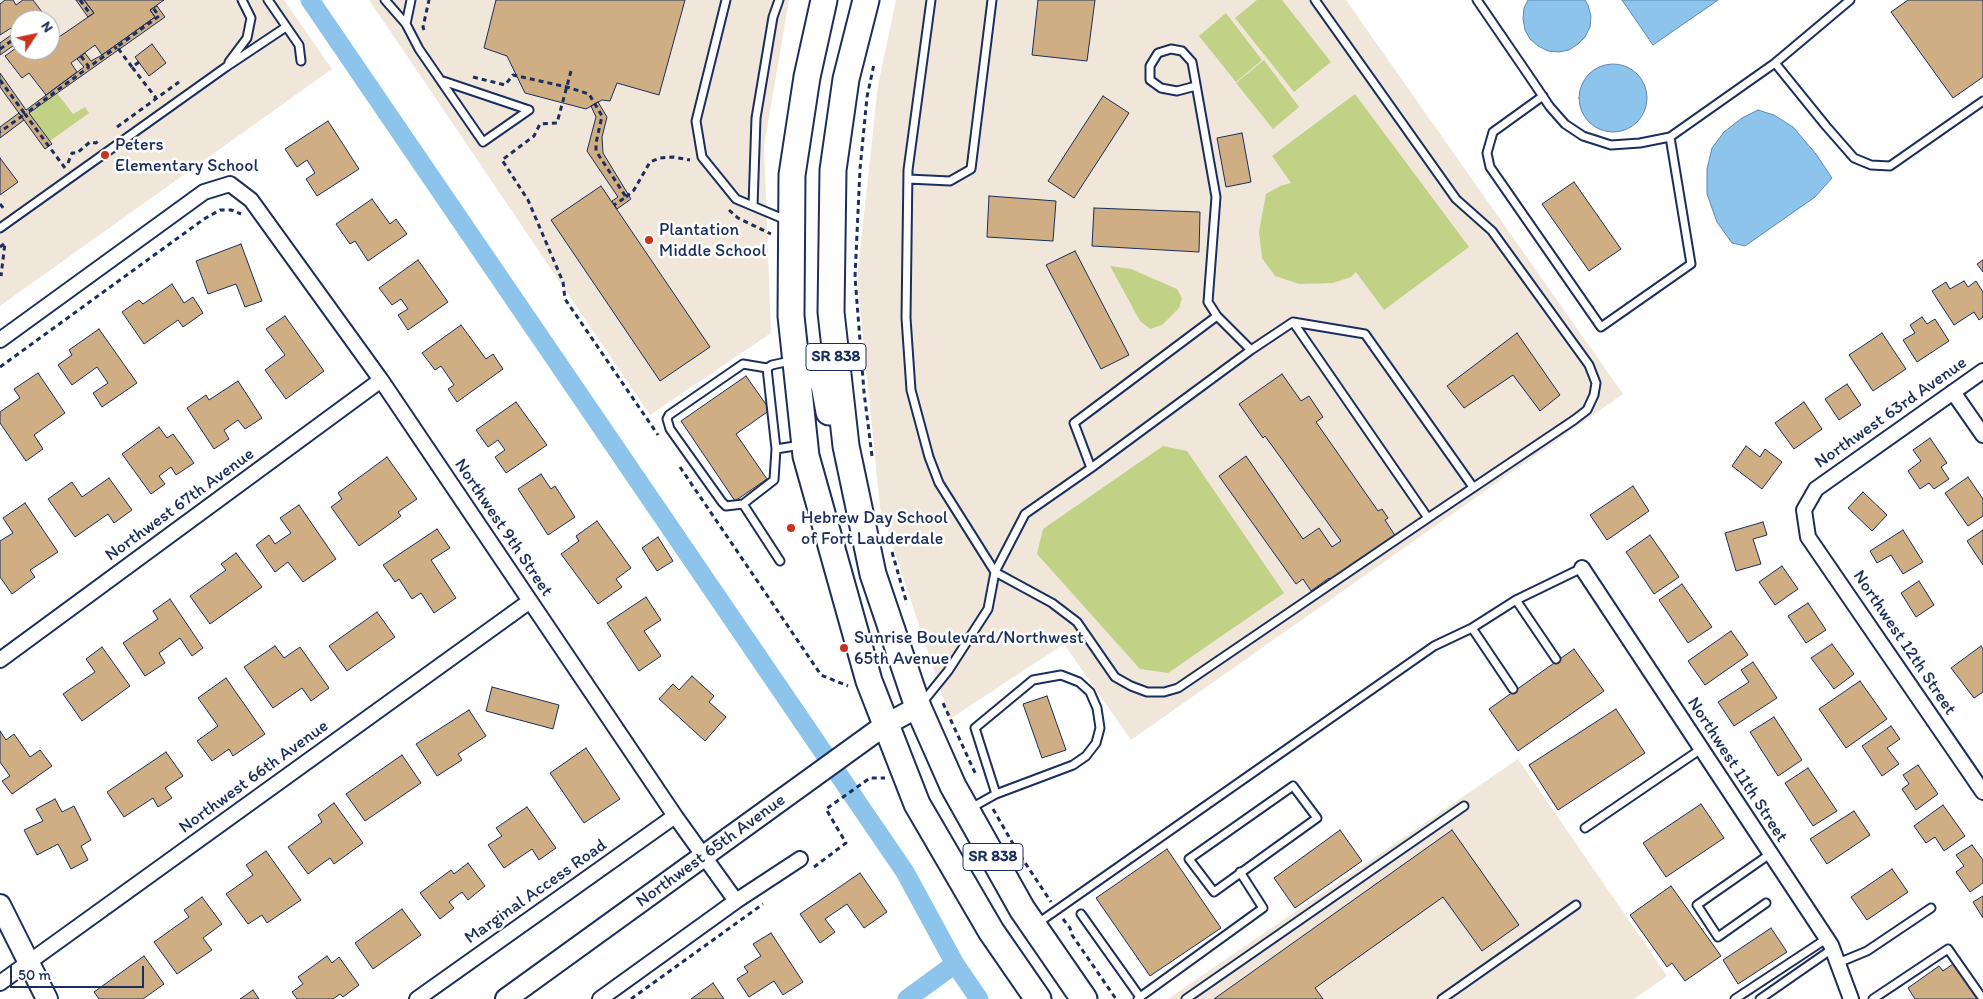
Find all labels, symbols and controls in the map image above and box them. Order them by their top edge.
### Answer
north arrow [10,10,60,60]
text: N [37,18,57,36]
place label: Peters Elementary School [115,134,259,176]
marker: Peters Elementary School [99,149,111,161]
place label: Plantation Middle School [659,219,766,262]
marker: Plantation Middle School [643,234,655,246]
road number: SR 838 [806,344,866,371]
street label: Northwest 63rd Avenue [1811,352,1971,474]
street label: Northwest 67th Avenue [101,444,259,566]
street label: Northwest 9th Street [449,455,557,601]
place label: Hebrew Day School of Fort Lauderdale [801,507,948,550]
marker: Hebrew Day School of Fort Lauderdale [785,522,797,534]
street label: Northwest 12th Street [1848,567,1960,719]
place label: Sunrise Boulevard/Northwest 65th Avenue [854,627,1084,670]
marker: Sunrise Boulevard/Northwest 65th Avenue [838,642,850,654]
street label: Northwest 11th Street [1682,693,1792,847]
street label: Northwest 66th Avenue [175,715,333,839]
street label: Northwest 65th Avenue [632,789,790,913]
street label: Marginal Access Road [461,835,611,949]
road number: SR 838 [963,844,1023,870]
scale bar [12,956,146,988]
text: 50 m [18,966,51,984]

